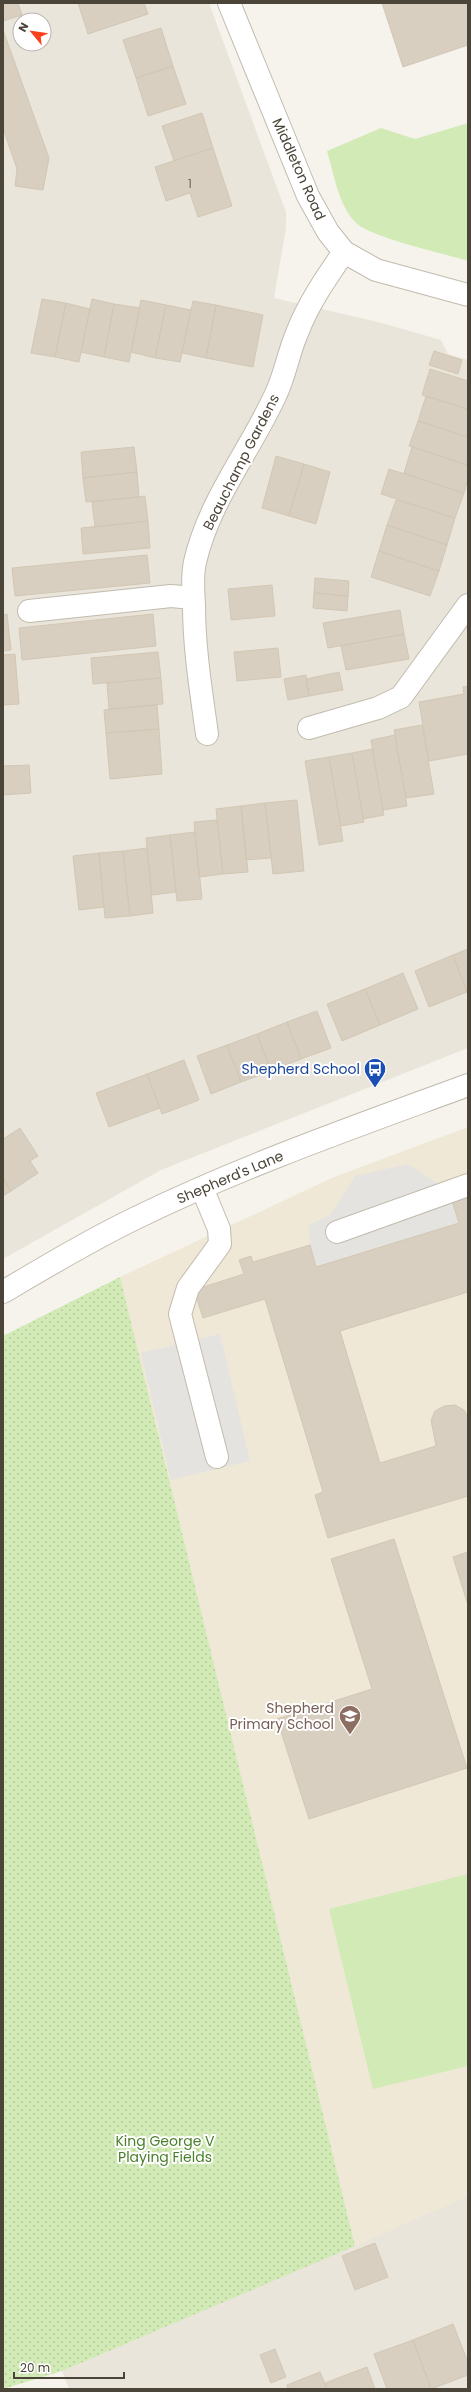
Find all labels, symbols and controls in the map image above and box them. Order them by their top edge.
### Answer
north arrow [12,12,52,52]
text: N [14,20,32,35]
street label: Middleton Road [268,115,330,223]
house number: 1 [188,175,192,192]
street label: Beauchamp Gardens [198,391,284,533]
bus stop icon: Shepherd School [362,1056,388,1089]
place label: Shepherd School [242,1059,360,1079]
street label: Shepherd's Lane [174,1145,287,1208]
place label: Shepherd Primary School [229,1698,334,1734]
school or university icon: Shepherd Primary School [337,1703,363,1736]
park label: King George V Playing Fields [115,2131,215,2167]
scale bar [14,2354,124,2380]
text: 20 m [20,2359,50,2376]

